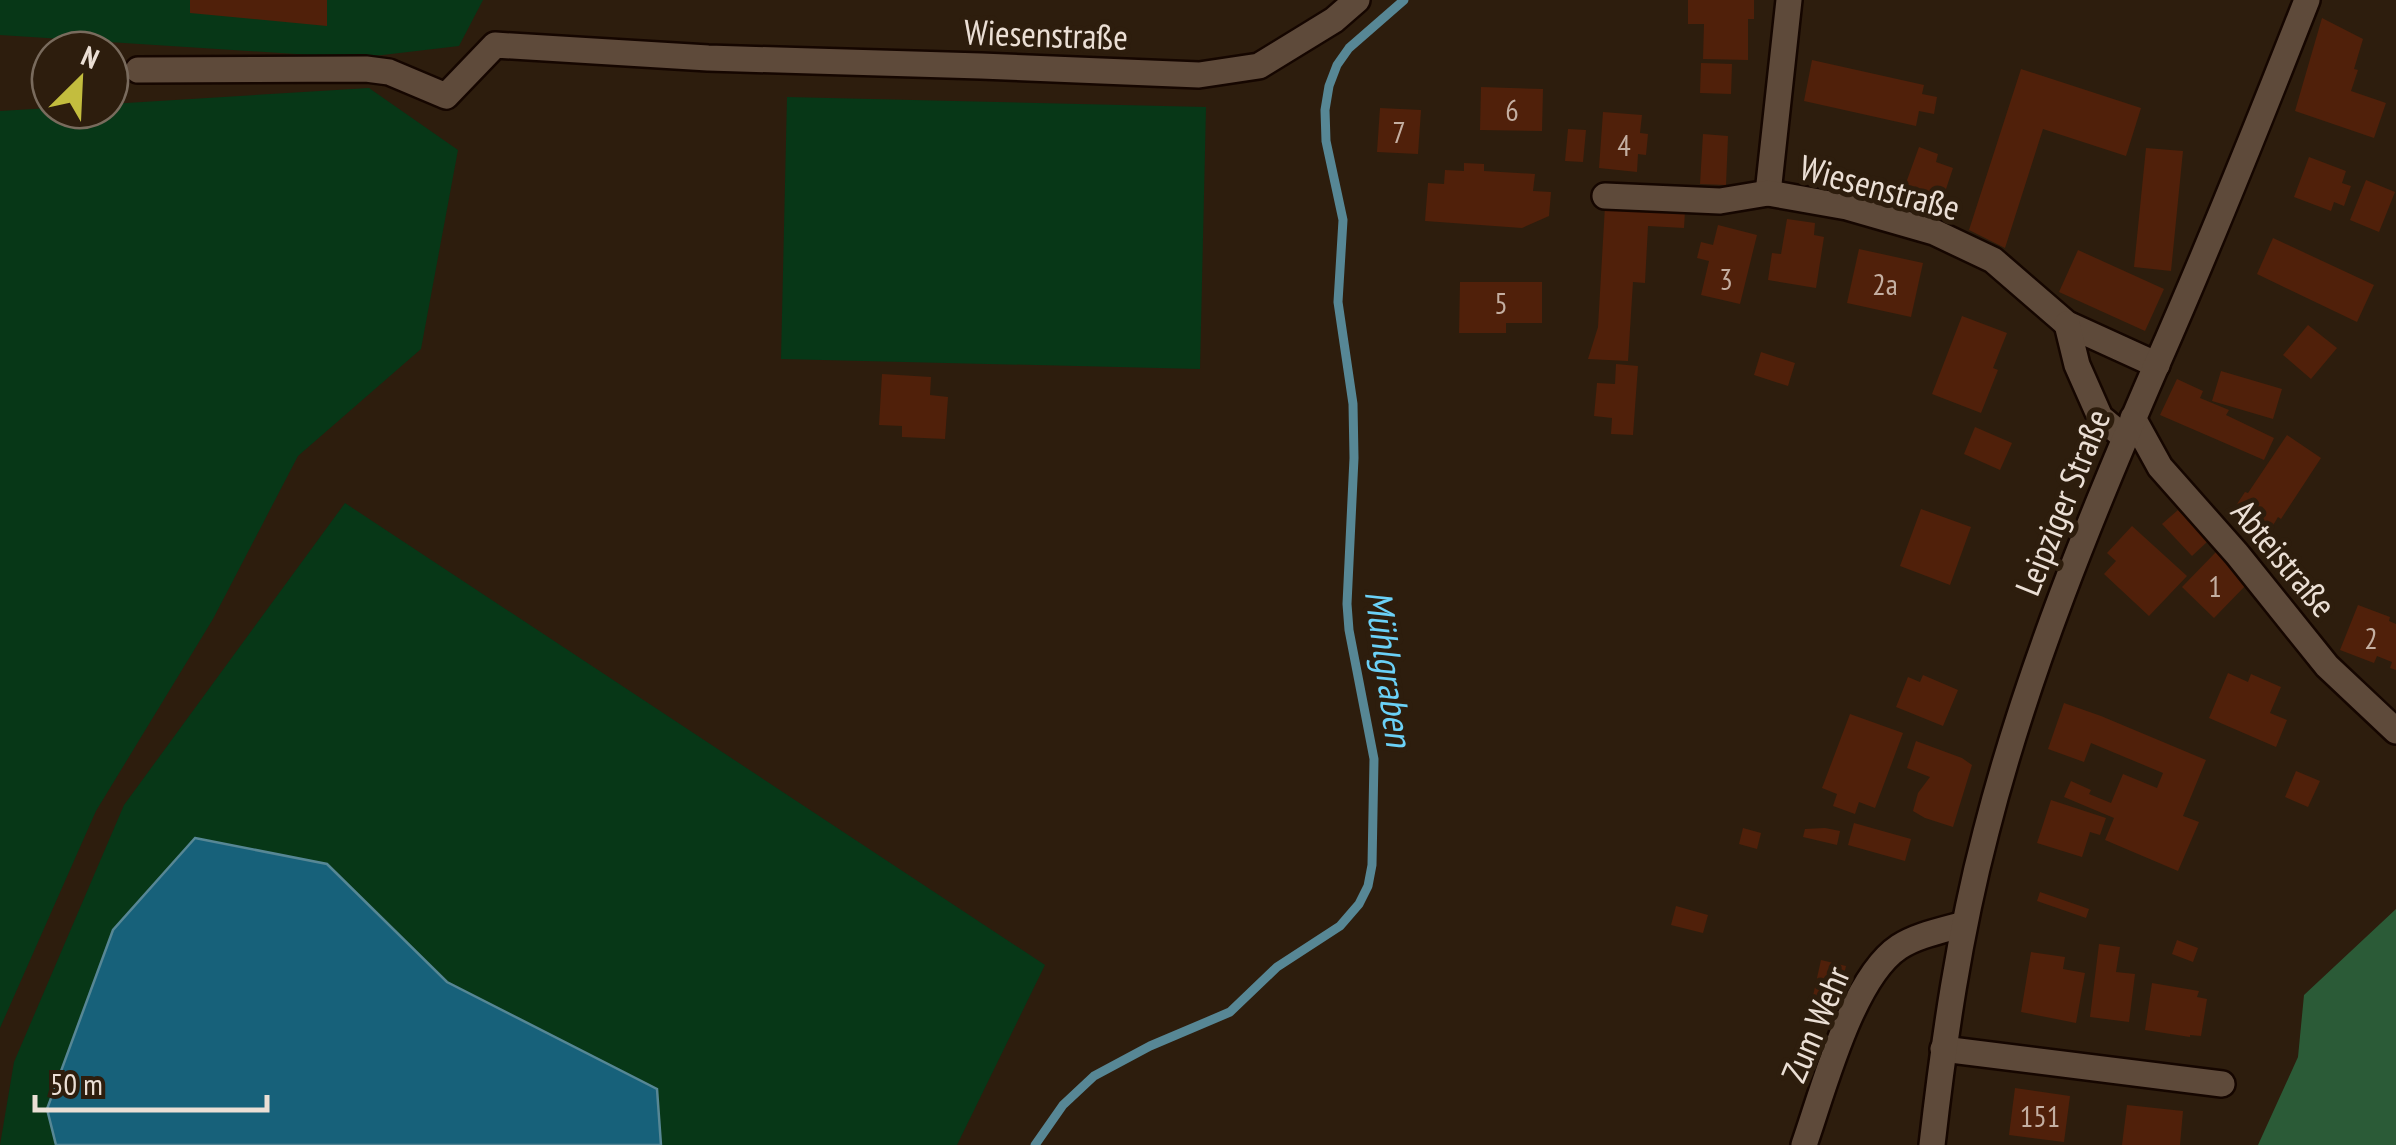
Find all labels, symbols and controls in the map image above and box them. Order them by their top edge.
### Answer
street label: Wiesenstraße [963,8,1129,60]
north arrow [30,30,130,130]
text: N [76,37,105,77]
house number: 6 [1505,90,1519,129]
house number: 7 [1392,112,1406,151]
house number: 4 [1617,125,1631,164]
street label: Wiesenstraße [1795,144,1965,230]
house number: 3 [1719,259,1733,298]
house number: 2a [1872,264,1898,303]
house number: 5 [1494,283,1508,322]
street label: Leipziger Straße [2004,402,2120,602]
street label: Abteistraße [2221,490,2347,626]
house number: 1 [2208,566,2222,605]
water label: Mühlgraben [1355,587,1426,752]
house number: 2 [2364,618,2378,657]
street label: Zum Wehr [1770,959,1860,1089]
scale bar [35,1050,268,1112]
text: 50 m [50,1064,103,1103]
house number: 151 [2020,1096,2060,1135]

